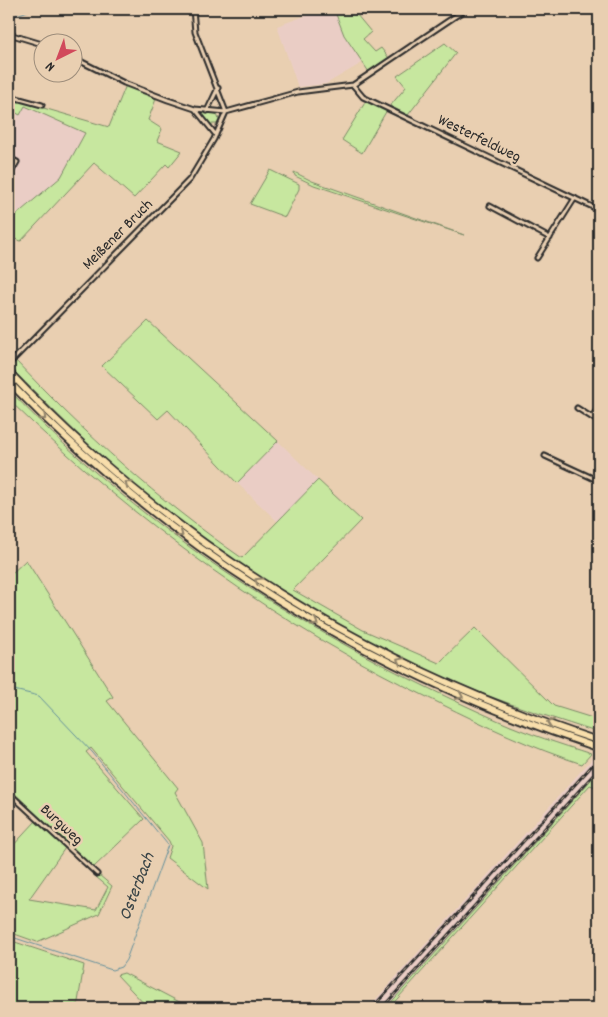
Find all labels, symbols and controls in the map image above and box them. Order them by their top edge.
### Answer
north arrow [32,32,82,82]
text: N [41,56,60,76]
street label: Westerfeldweg [433,109,525,169]
street label: Meißener Bruch [77,194,159,276]
one-way arrow [37,411,46,420]
one-way arrow [124,481,133,490]
one-way arrow [174,528,184,537]
one-way arrow [255,577,264,587]
one-way arrow [310,617,319,627]
one-way arrow [396,657,405,667]
one-way arrow [455,690,464,700]
one-way arrow [546,719,554,729]
street label: Burgweg [34,799,88,851]
water label: Osterbach [114,849,163,925]

